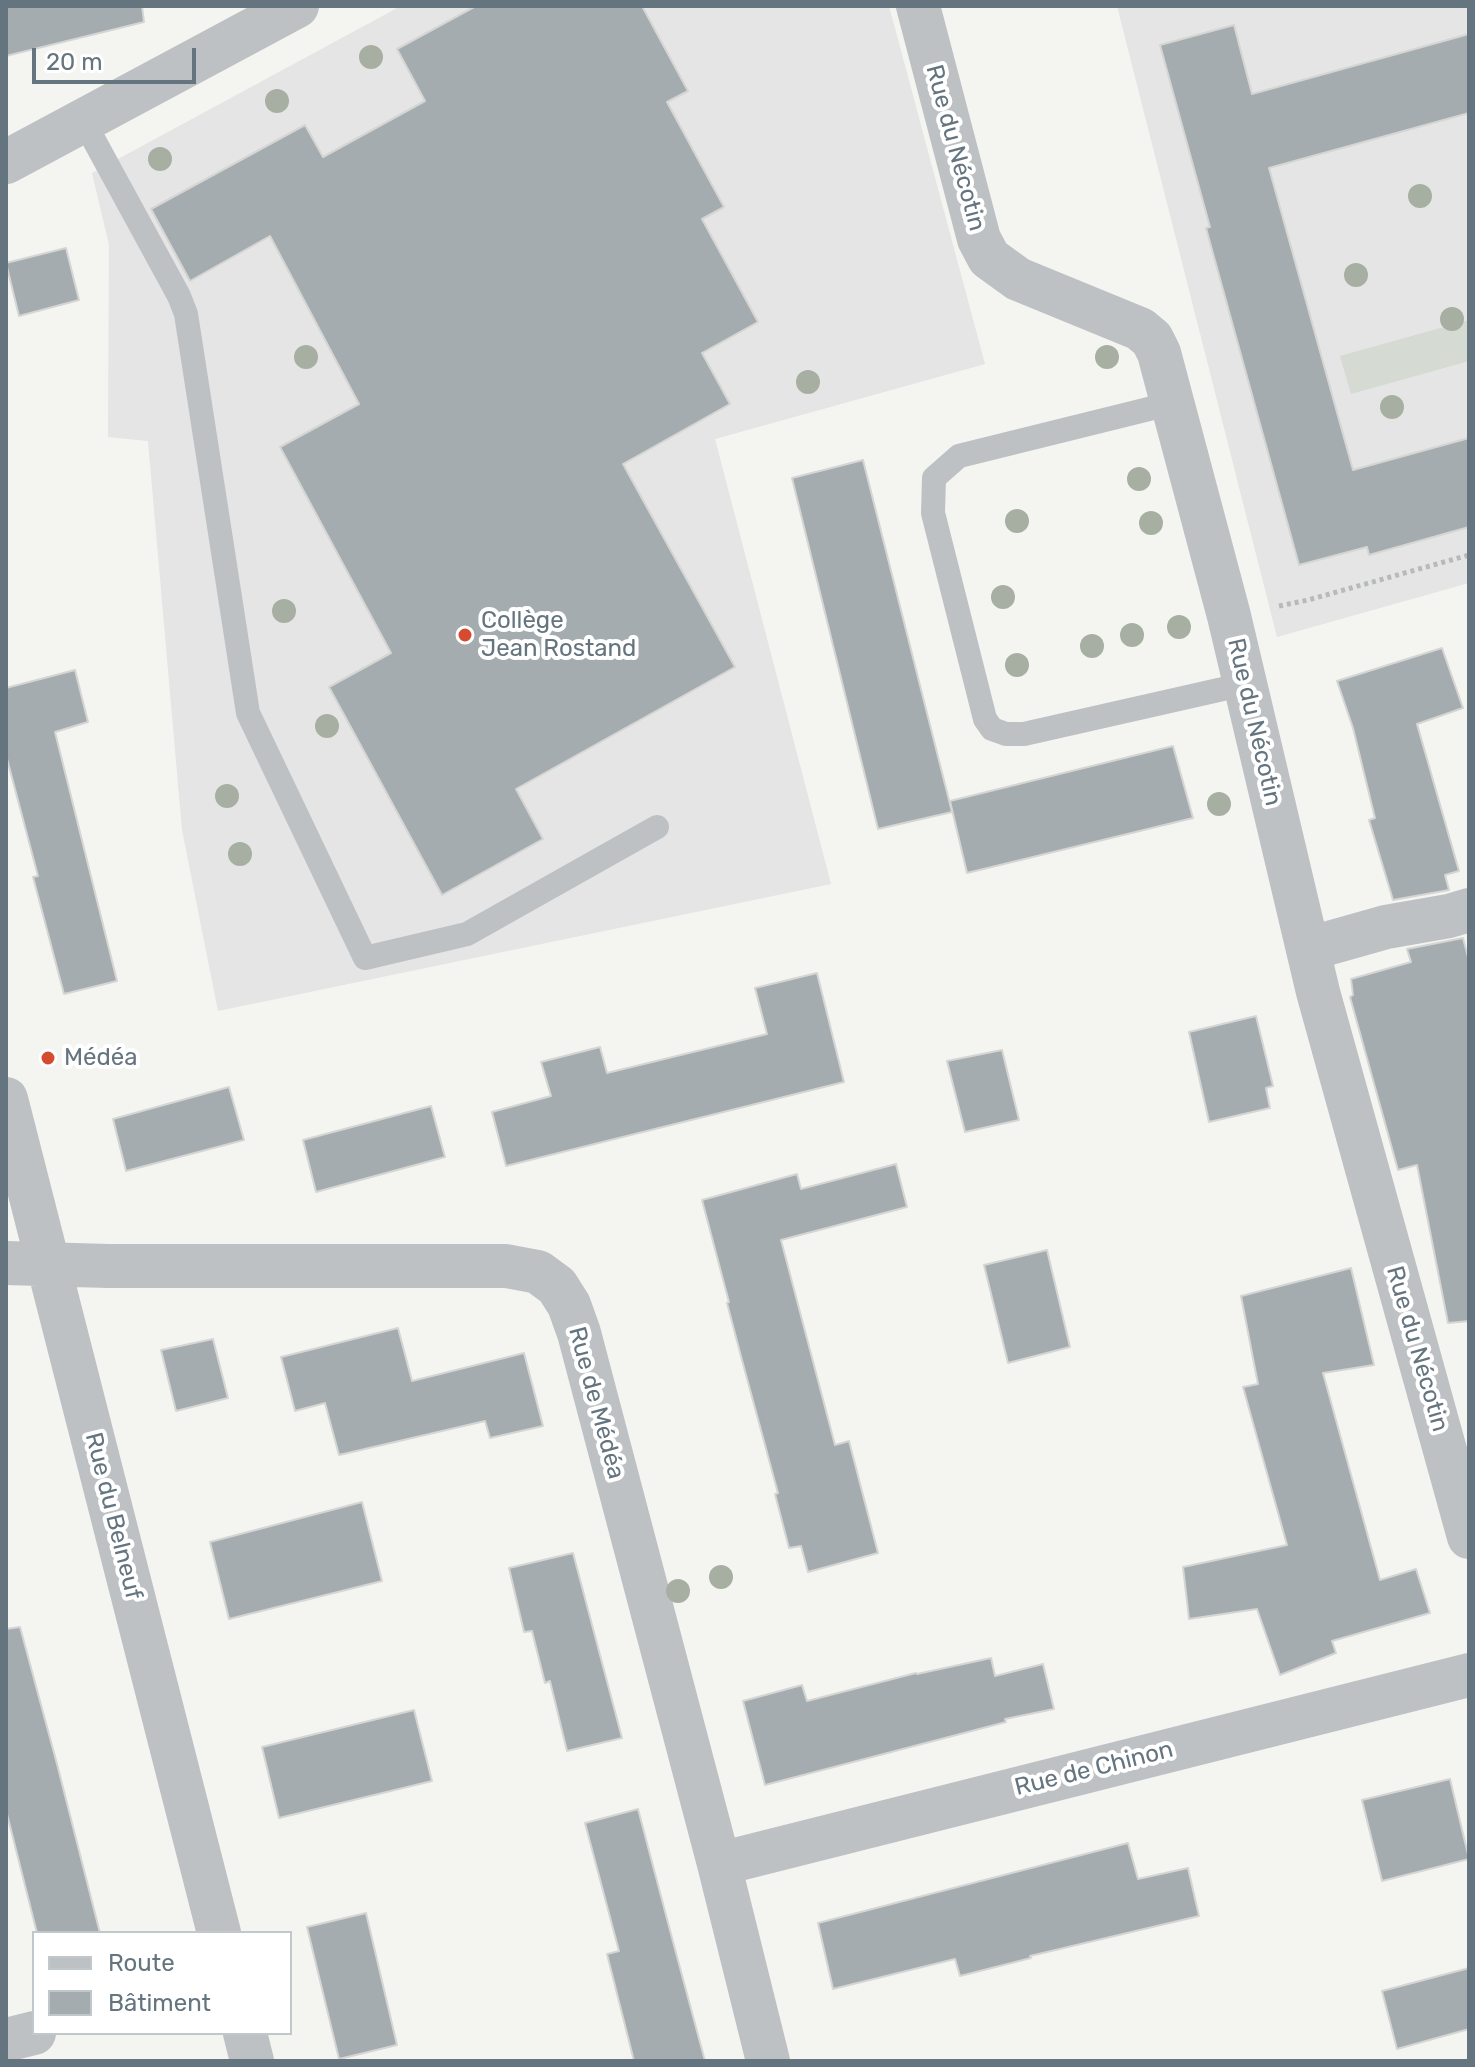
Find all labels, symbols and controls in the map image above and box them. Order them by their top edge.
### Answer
scale bar [36,32,200,82]
text: 20 m [46,48,103,76]
street label: Rue du Nécotin [919,62,991,234]
place label: Collège Jean Rostand [481,607,636,663]
marker: Collège Jean Rostand [456,626,474,644]
street label: Rue du Nécotin [1221,636,1287,808]
place label: Médéa [64,1044,137,1072]
marker: Médéa [39,1049,57,1067]
street label: Rue du Nécotin [1380,1263,1454,1435]
street label: Rue de Médéa [562,1324,630,1482]
street label: Rue du Belneuf [78,1430,148,1602]
street label: Rue de Chinon [1012,1735,1176,1803]
legend [32,1931,292,2035]
text: Route [108,1949,175,1977]
text: Bâtiment [108,1989,211,2017]

